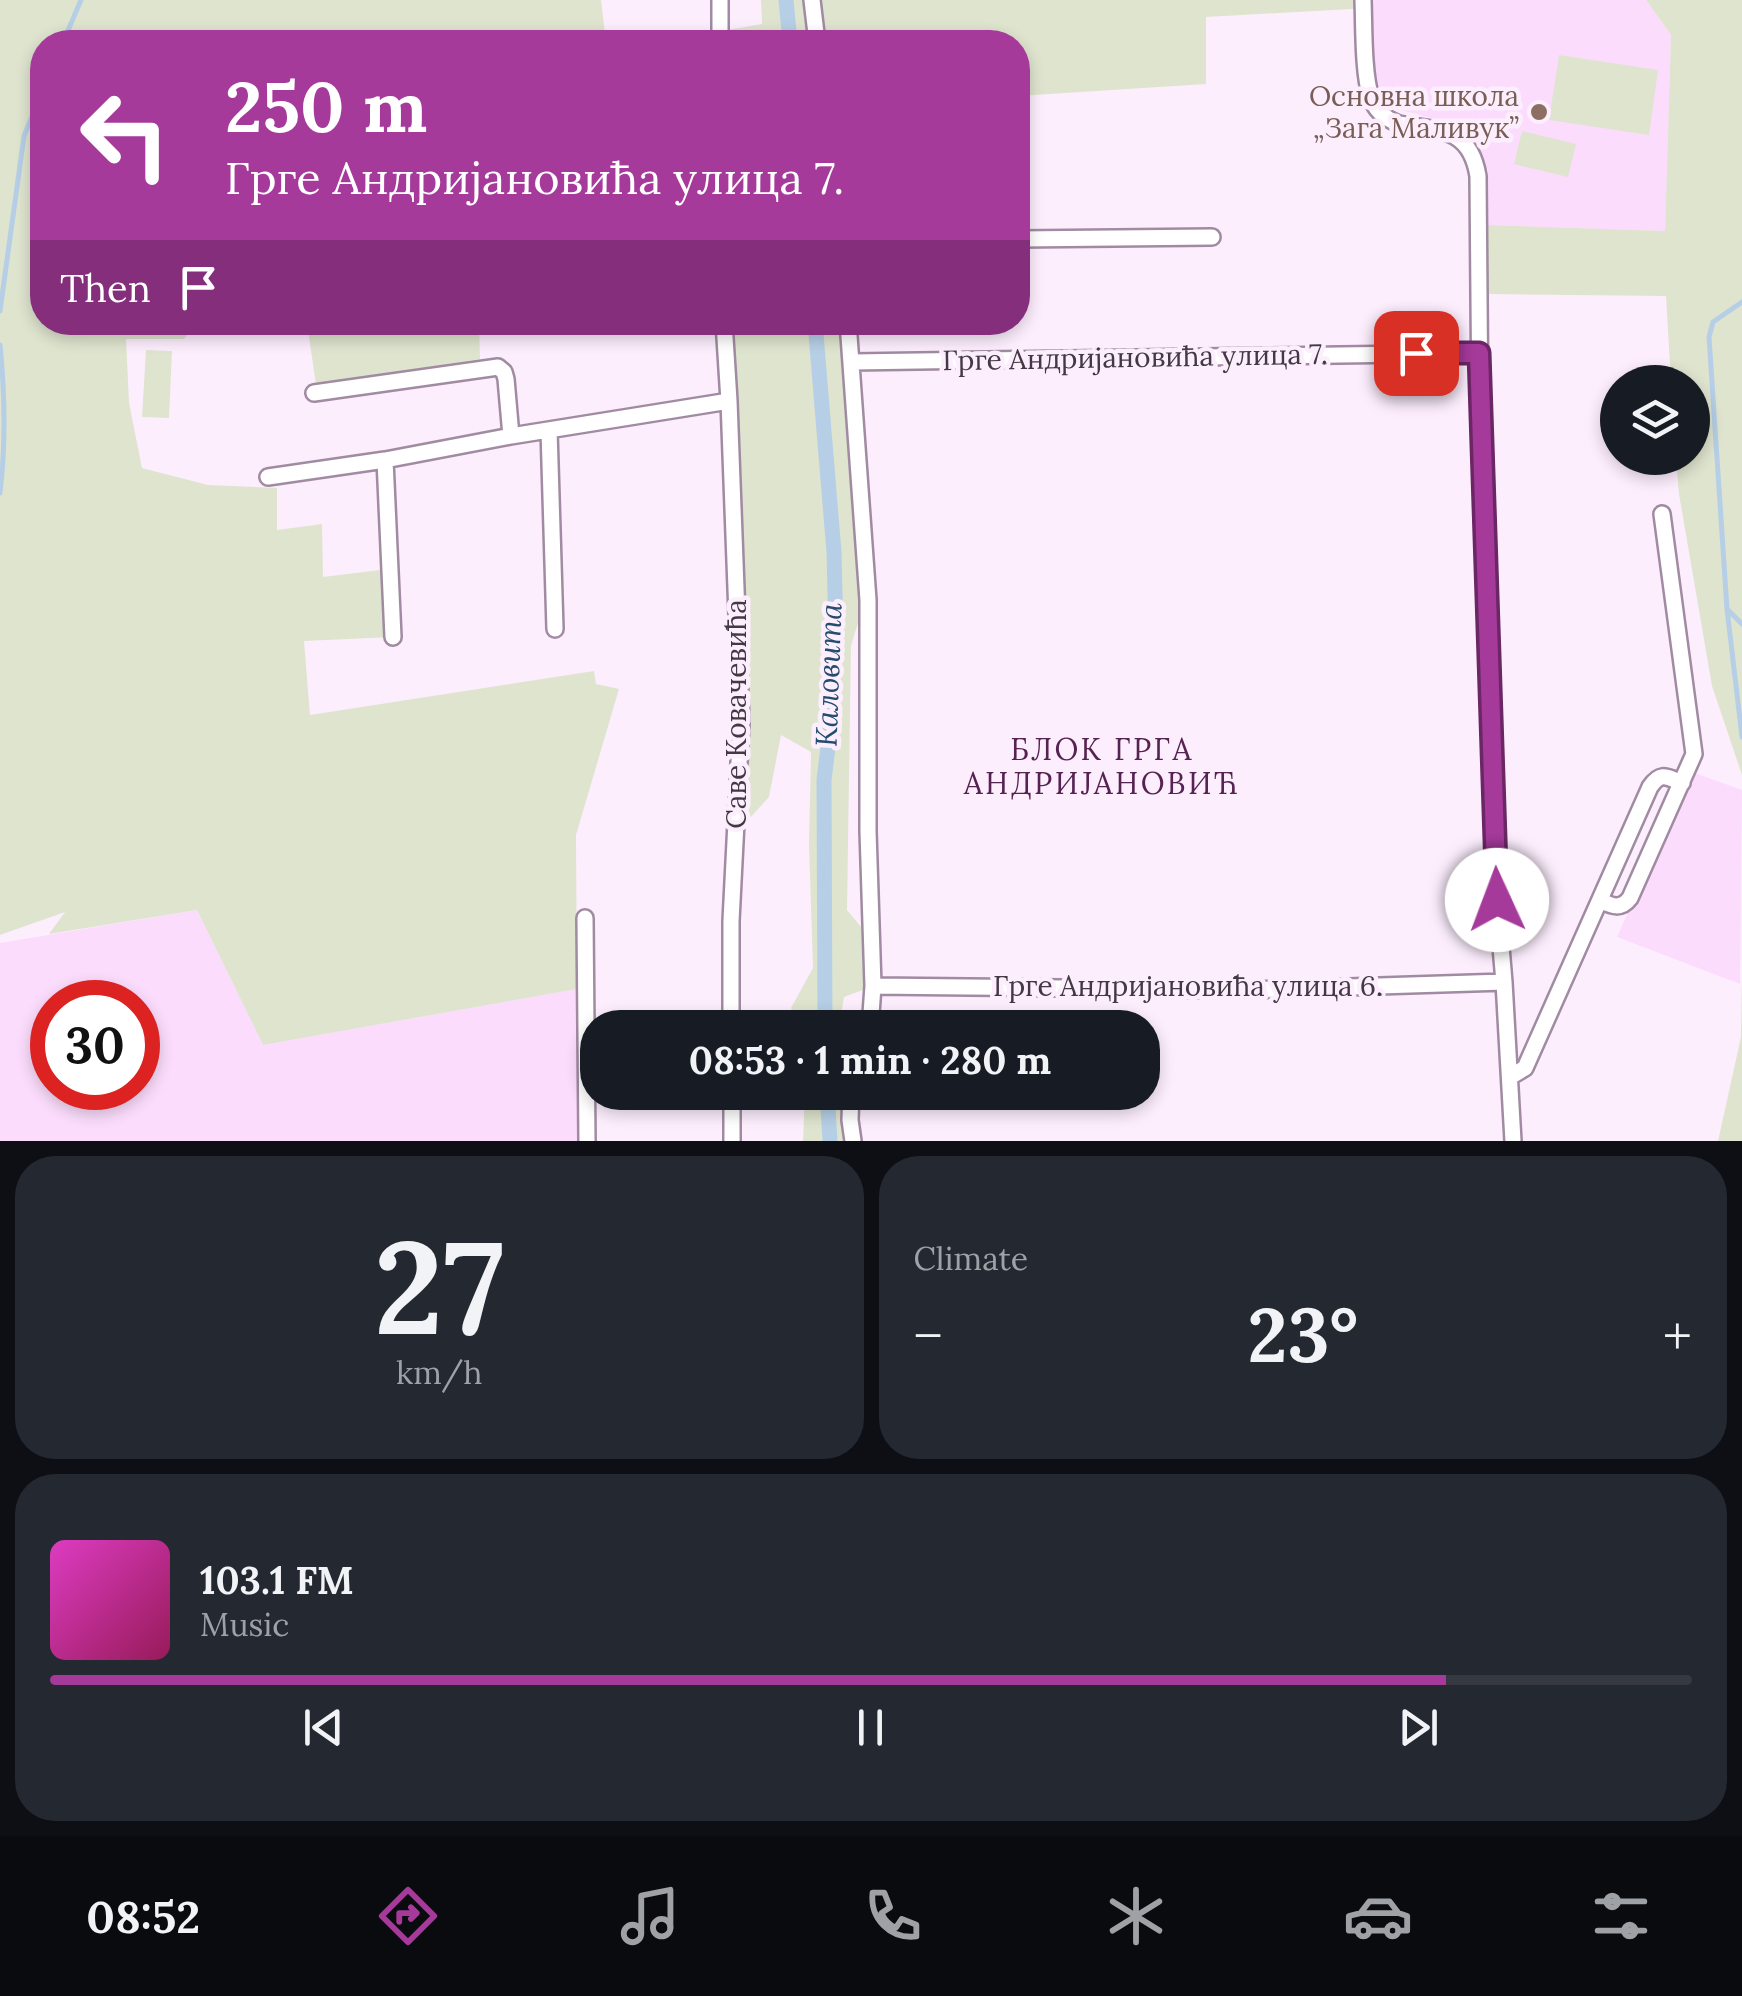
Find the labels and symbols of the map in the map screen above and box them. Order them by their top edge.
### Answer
place label: Основна школа „Зага Маливук” [1309,78,1519,146]
marker: Основна школа „Зага Маливук” [1528,101,1550,123]
pin [1374,311,1459,396]
street label: Грге Андријановића улица 7. [942,336,1328,378]
street label: Саве Ковачевића [718,599,754,829]
water label: Каловита [807,602,850,747]
district label: БЛОК ГРГА АНДРИЈАНОВИЋ [963,730,1240,802]
position arrow [1445,848,1549,952]
street label: Грге Андријановића улица 6. [993,968,1383,1004]
speed limit sign: 30 [30,980,160,1110]

